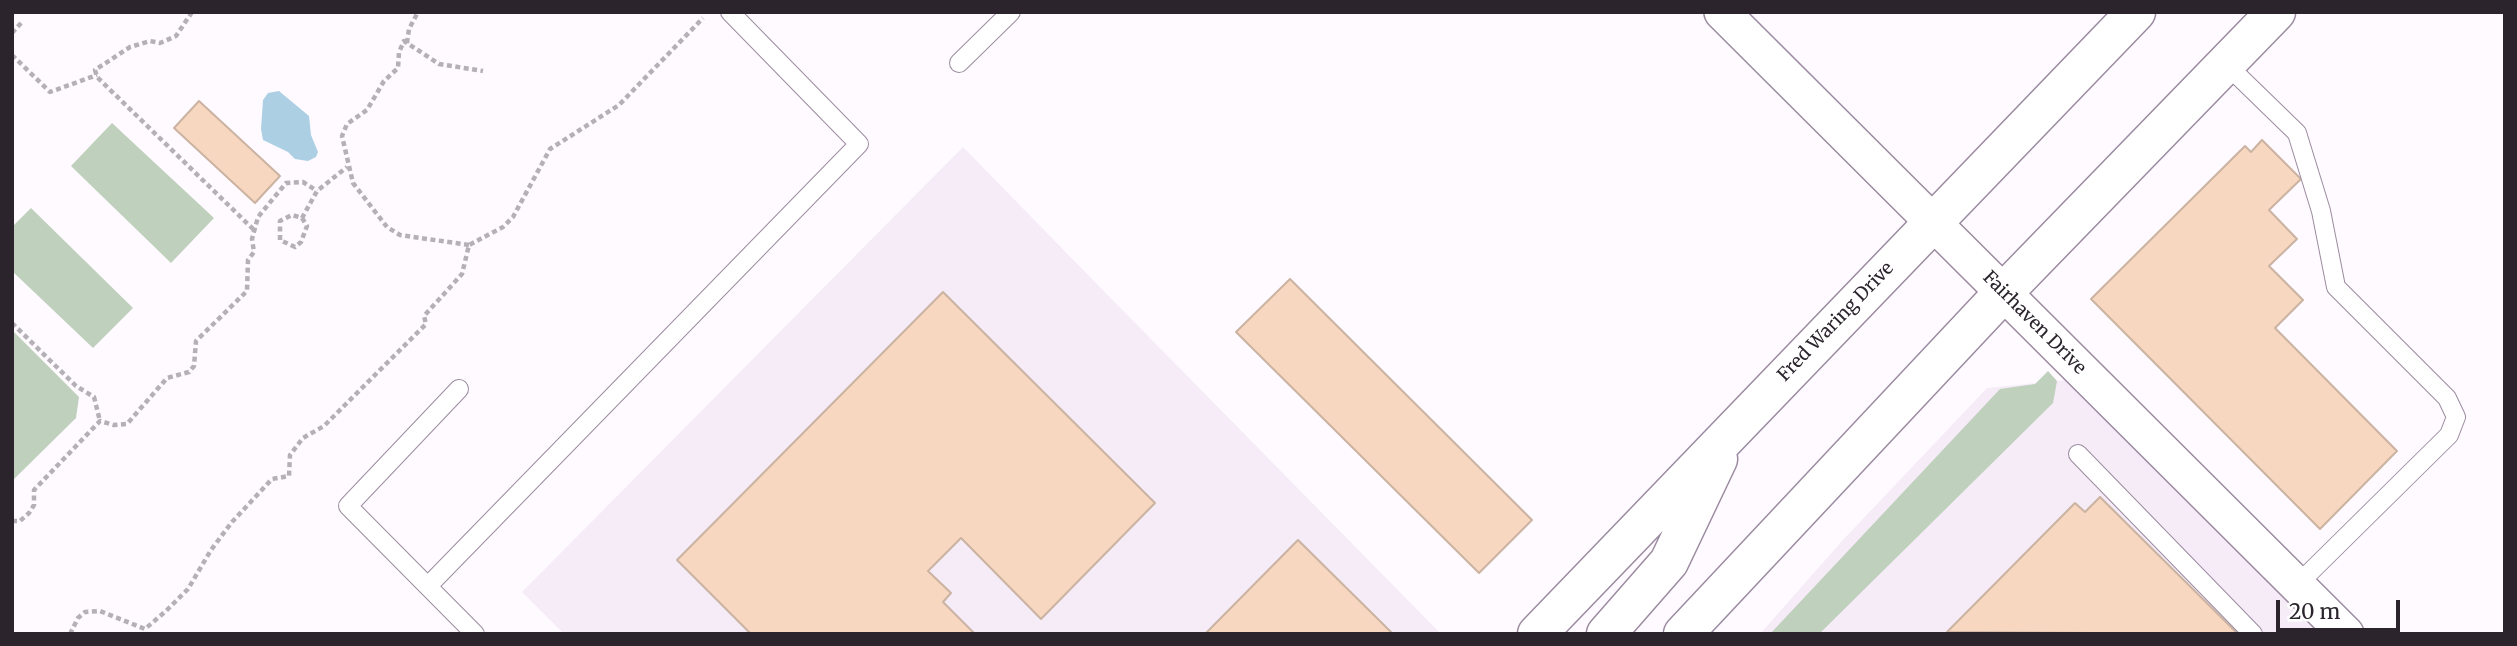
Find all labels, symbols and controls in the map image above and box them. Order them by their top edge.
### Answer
street label: Fred Waring Drive [1774,258,1898,386]
street label: Fairhaven Drive [1978,267,2090,379]
scale bar [2279,586,2403,630]
text: 20 m [2289,598,2340,625]

